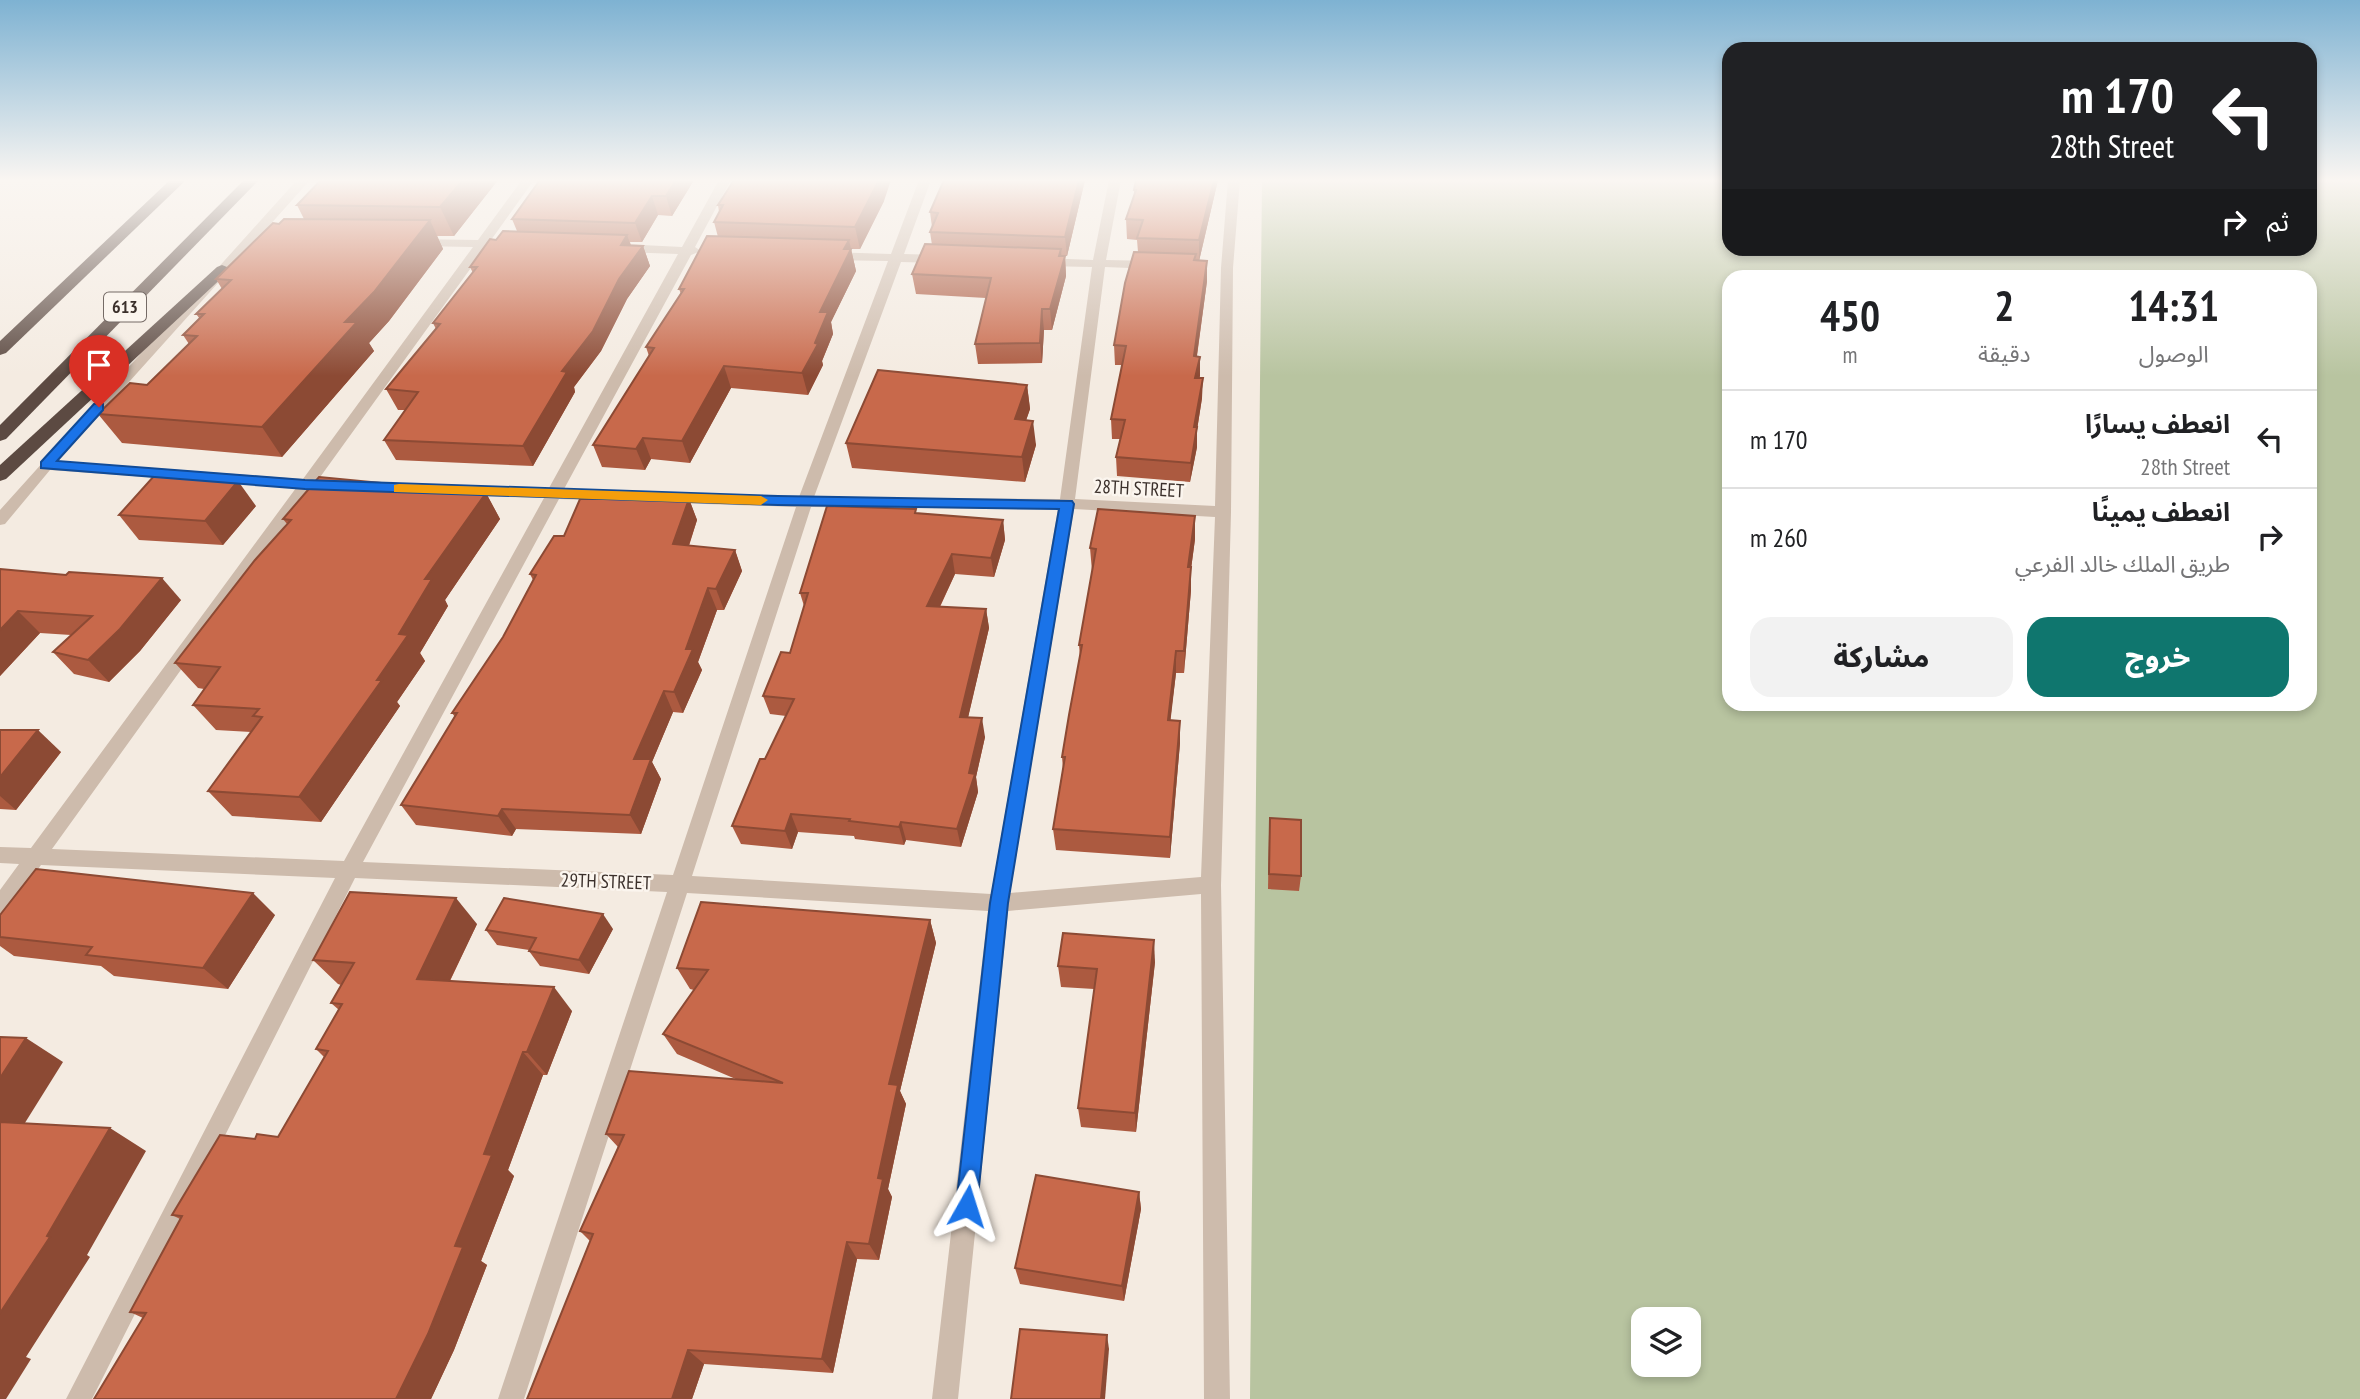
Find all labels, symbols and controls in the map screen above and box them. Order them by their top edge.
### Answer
text: 170 m [2061,63,2174,127]
icon: left [2198,70,2289,161]
text: 28th Street [2049,125,2174,167]
icon: right [2215,203,2253,241]
text: ثم [2267,205,2289,238]
text: 2 [1994,278,2014,333]
text: 14:31 [2128,278,2219,333]
text: 450 [1820,288,1880,343]
road number: 613 [104,292,146,321]
pin [69,335,129,407]
text: دقيقة [1978,339,2030,368]
text: الوصول [2139,339,2209,368]
text: m [1843,340,1857,369]
icon: arrive [80,346,118,384]
text: انعطف يسارًا [2085,407,2230,440]
icon: left [2251,420,2289,458]
text: 170 m [1750,423,1808,456]
text: 28th Street [2140,452,2230,481]
street label: 28TH STREET [1093,474,1185,502]
text: انعطف يمينًا [2092,495,2230,528]
icon: right [2251,518,2289,556]
text: 260 m [1750,521,1808,554]
text: طريق الملك خالد الفرعي [2015,549,2230,578]
button: مشاركة [1750,617,2013,697]
button: خروج [2027,617,2289,697]
street label: 29TH STREET [560,867,652,895]
position arrow [930,1169,1004,1243]
map controls [1631,1307,1701,1377]
button: layers [1631,1307,1701,1377]

